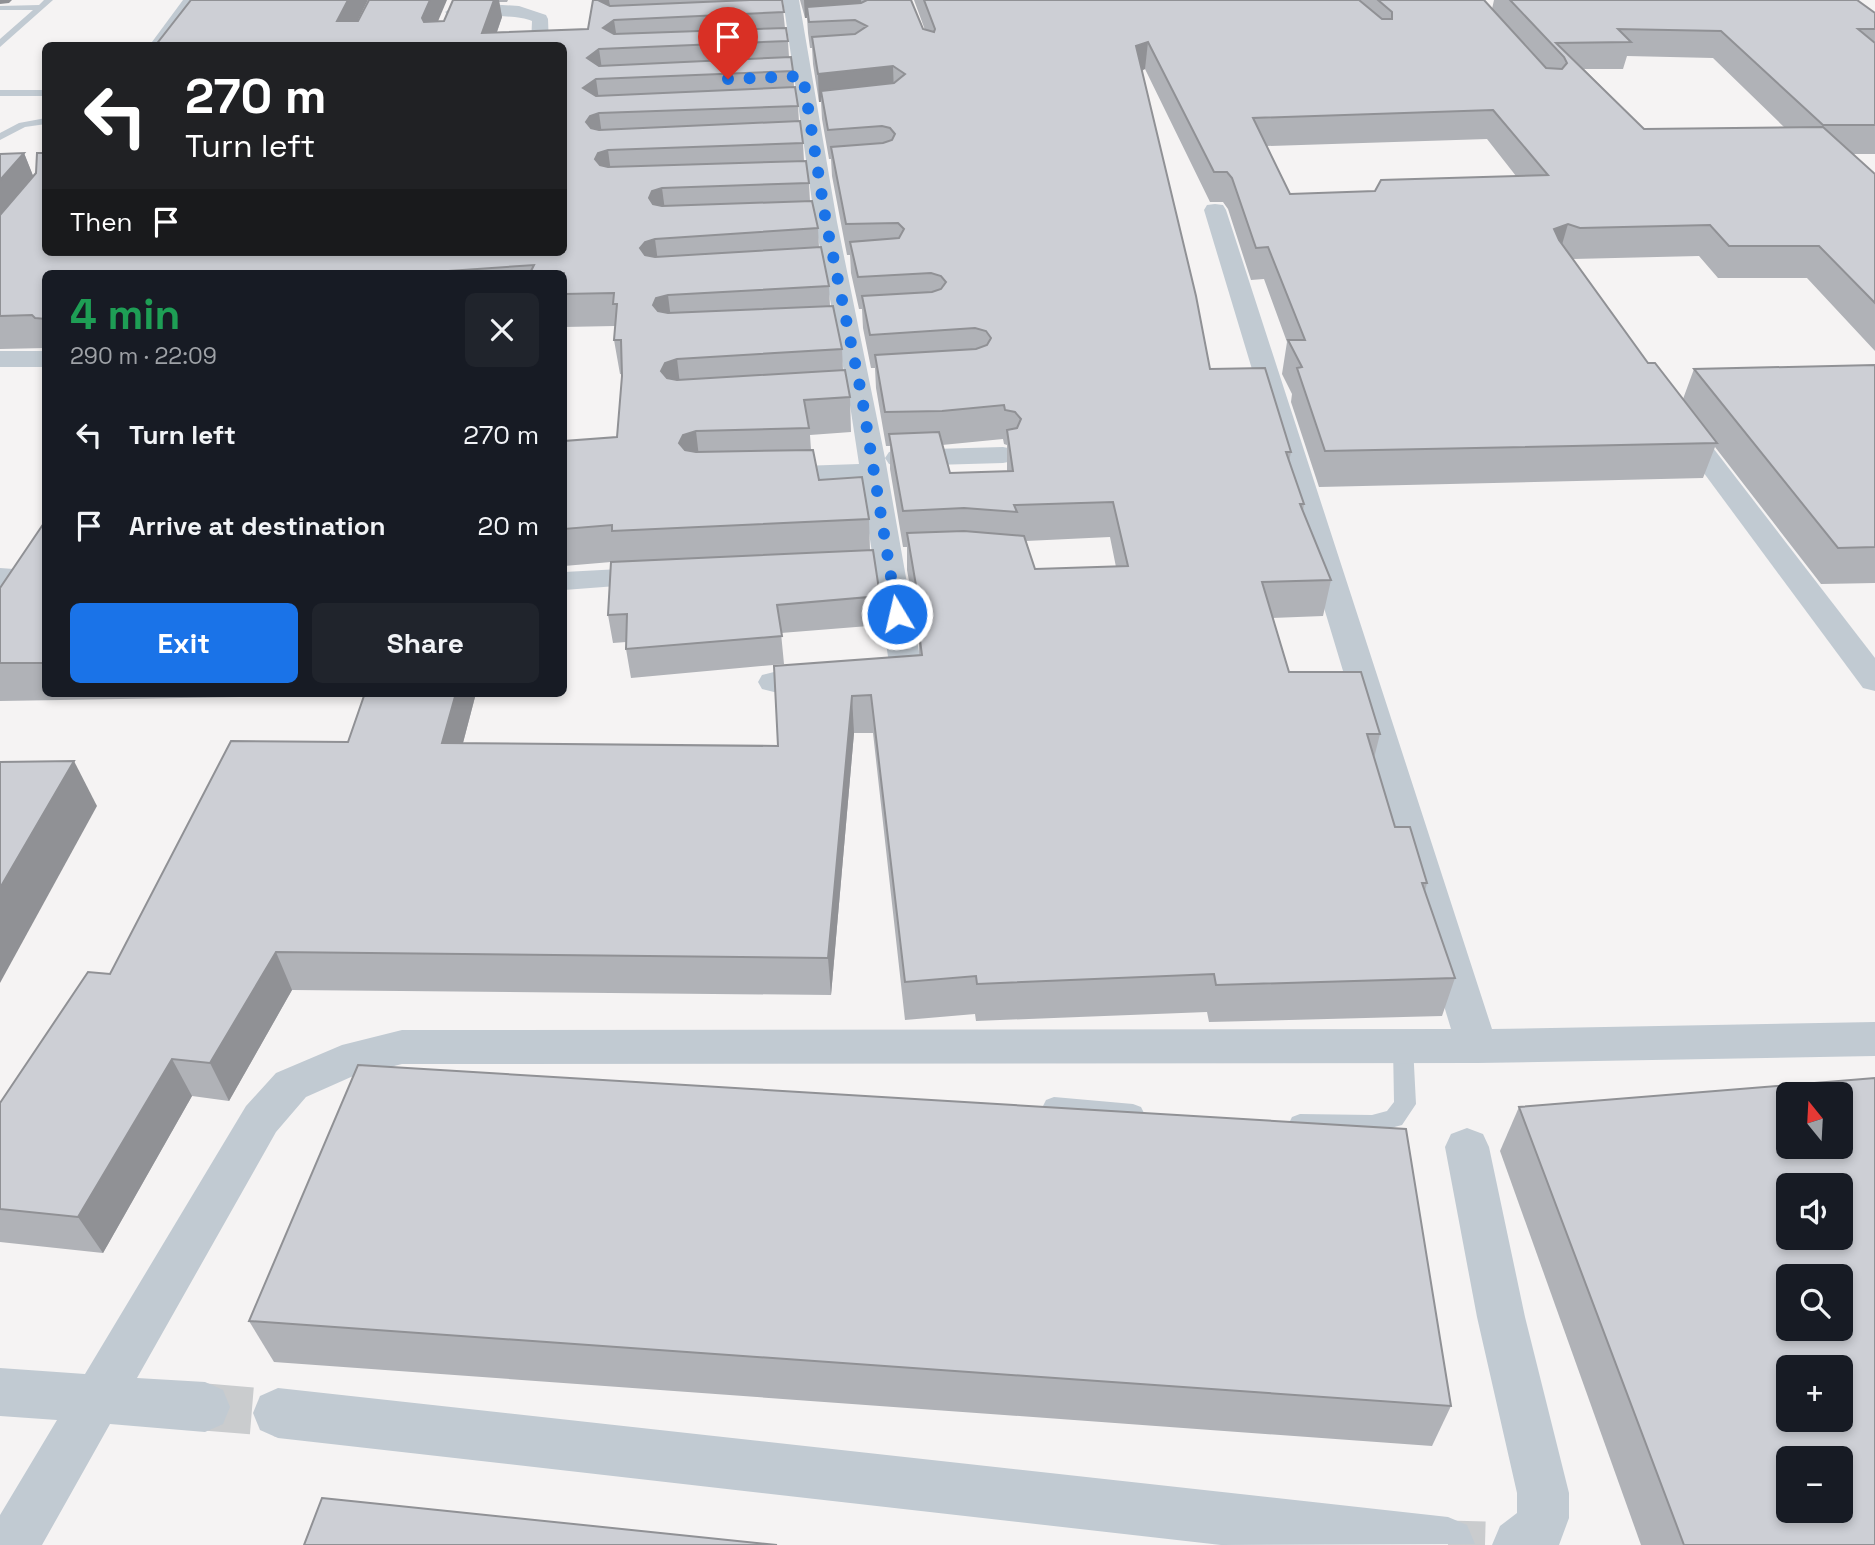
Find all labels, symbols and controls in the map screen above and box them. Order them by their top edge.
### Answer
pin [698,7,758,79]
icon: arrive [709,18,747,56]
text: 270 m [185,65,327,127]
icon: left [70,70,161,161]
text: Turn left [185,126,315,166]
icon: arrive [147,203,185,241]
text: Then [70,205,133,239]
text: 4 min [70,288,180,341]
button: close [465,293,539,367]
text: 290 m · 22:09 [70,341,217,371]
icon: left [70,416,108,454]
text: Turn left [129,418,236,452]
text: 270 m [463,418,539,452]
icon: arrive [70,507,108,545]
text: Arrive at destination [129,509,386,543]
text: 20 m [478,509,539,543]
position arrow [860,577,934,651]
button: Exit [70,603,298,683]
button: Share [312,603,539,683]
north arrow [1776,1082,1853,1158]
map controls [1776,1082,1853,1523]
button: sound [1776,1173,1853,1250]
button: search [1776,1264,1853,1341]
button: + [1776,1355,1853,1432]
button: − [1776,1446,1853,1523]

